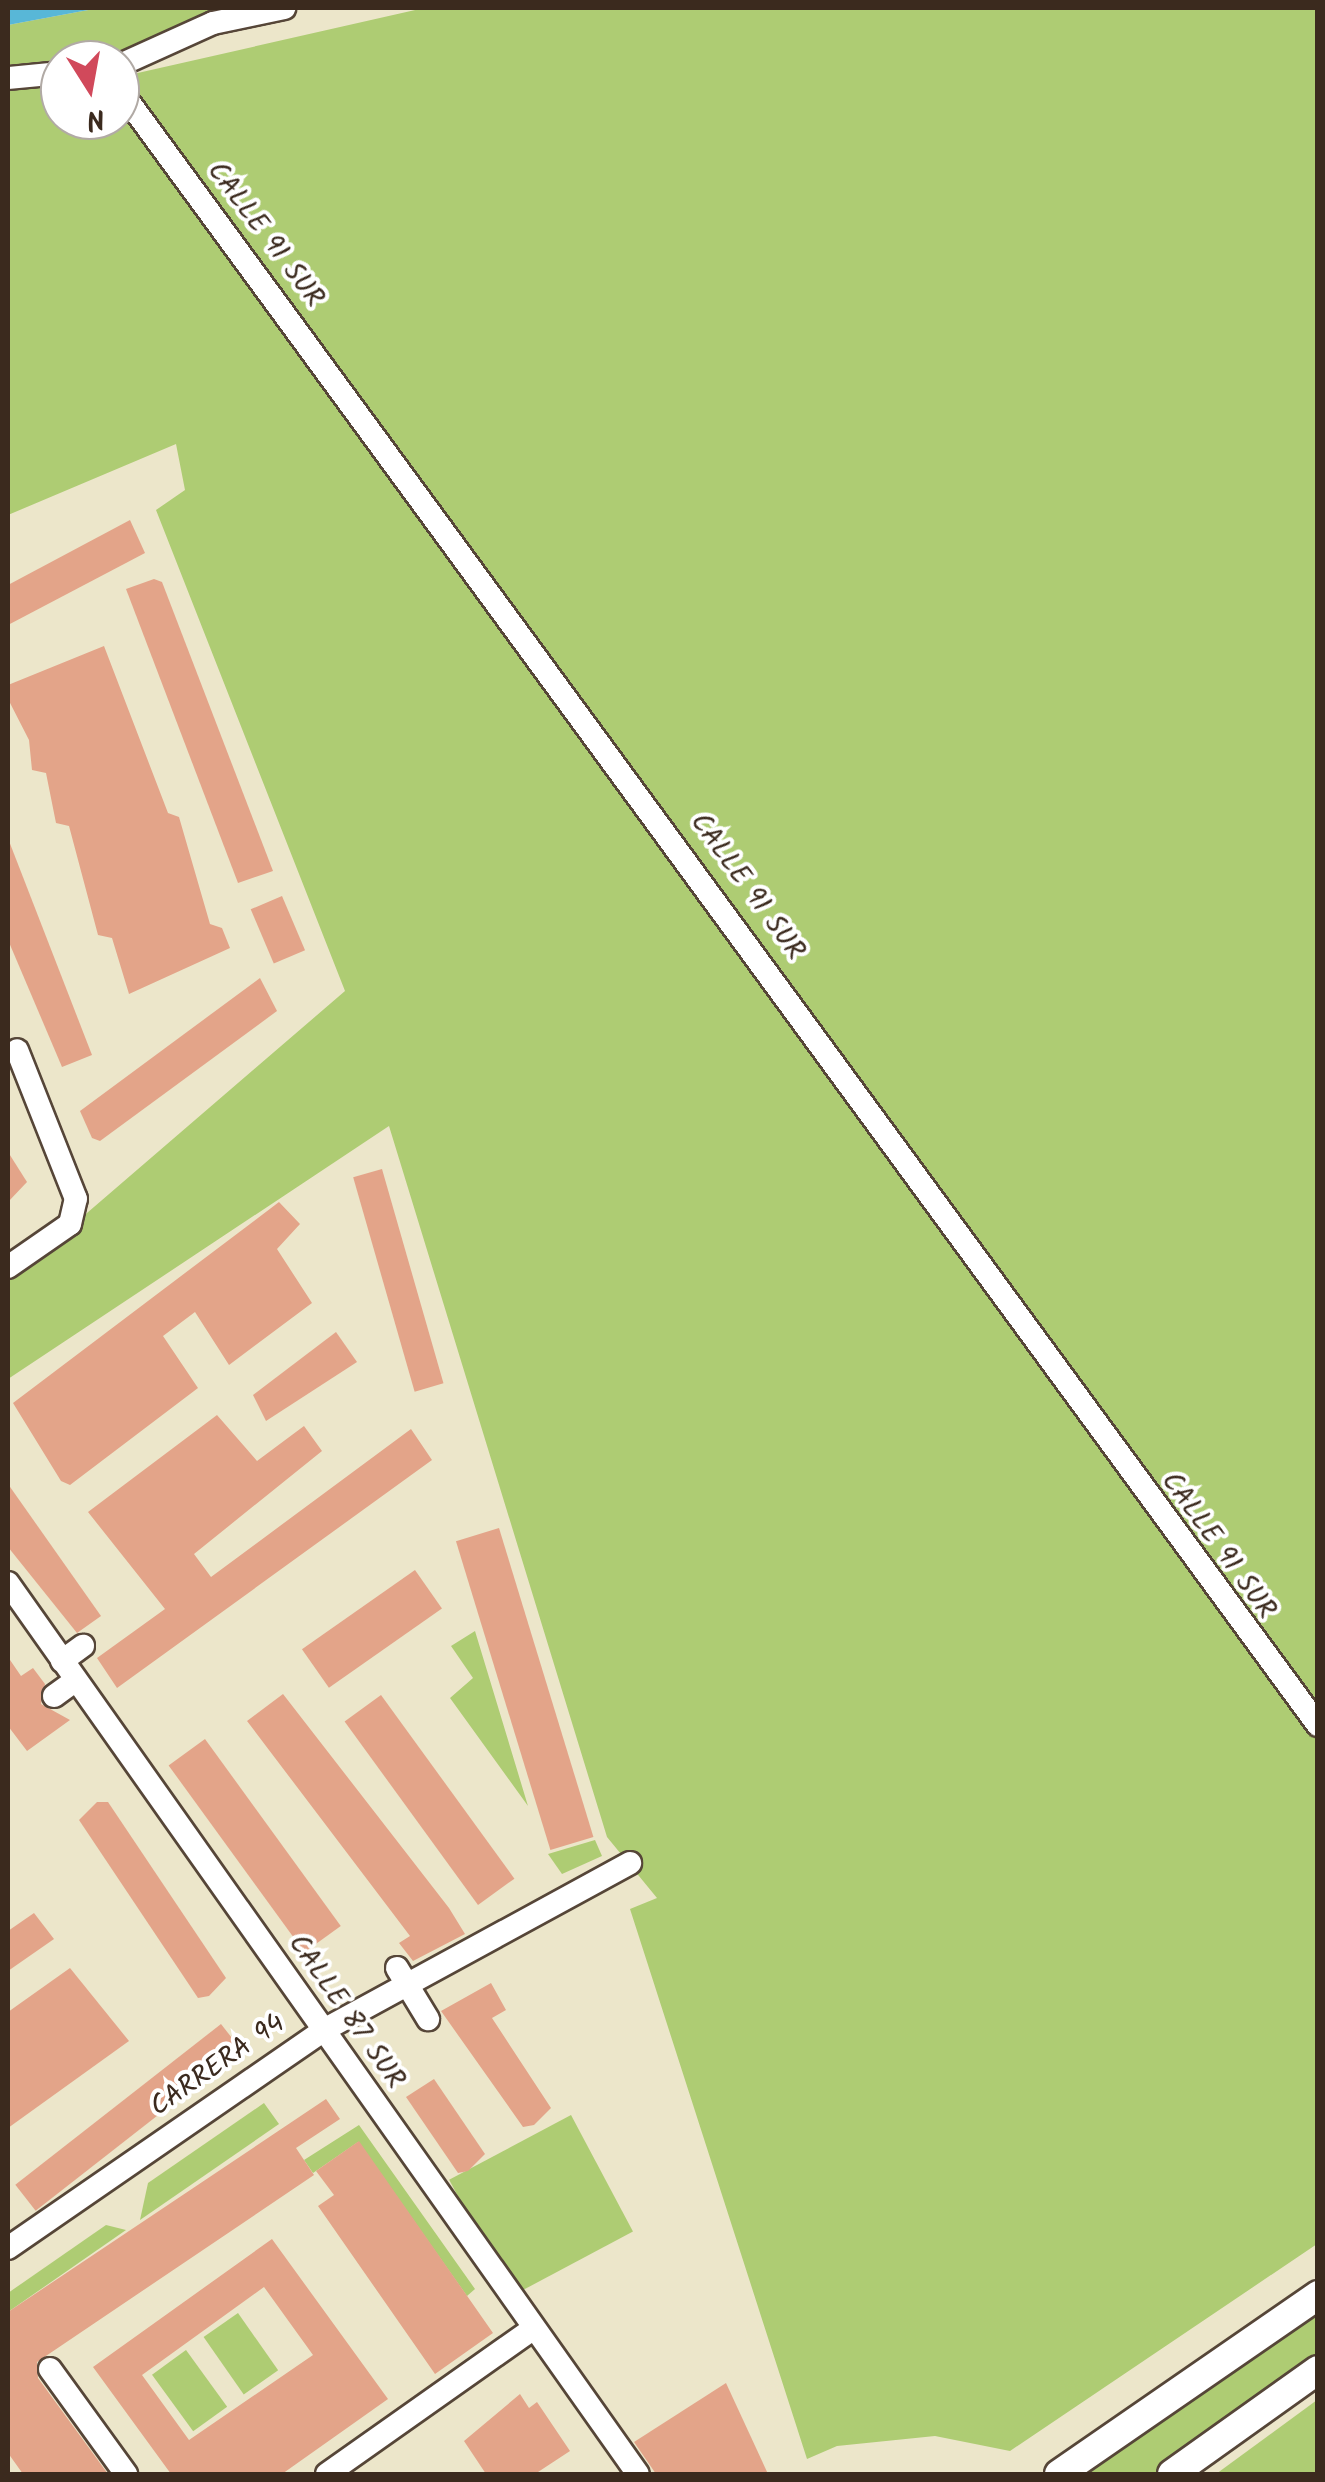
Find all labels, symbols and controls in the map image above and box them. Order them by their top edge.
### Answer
north arrow [40,40,140,140]
text: N [82,94,108,142]
street label: CALLE 91 SUR [199,156,331,314]
street label: CALLE 91 SUR [682,807,812,967]
street label: CALLE 91 SUR [1153,1466,1283,1626]
street label: CALLE 87 SUR [280,1928,412,2096]
street label: CARRERA 94 [144,2007,292,2125]

